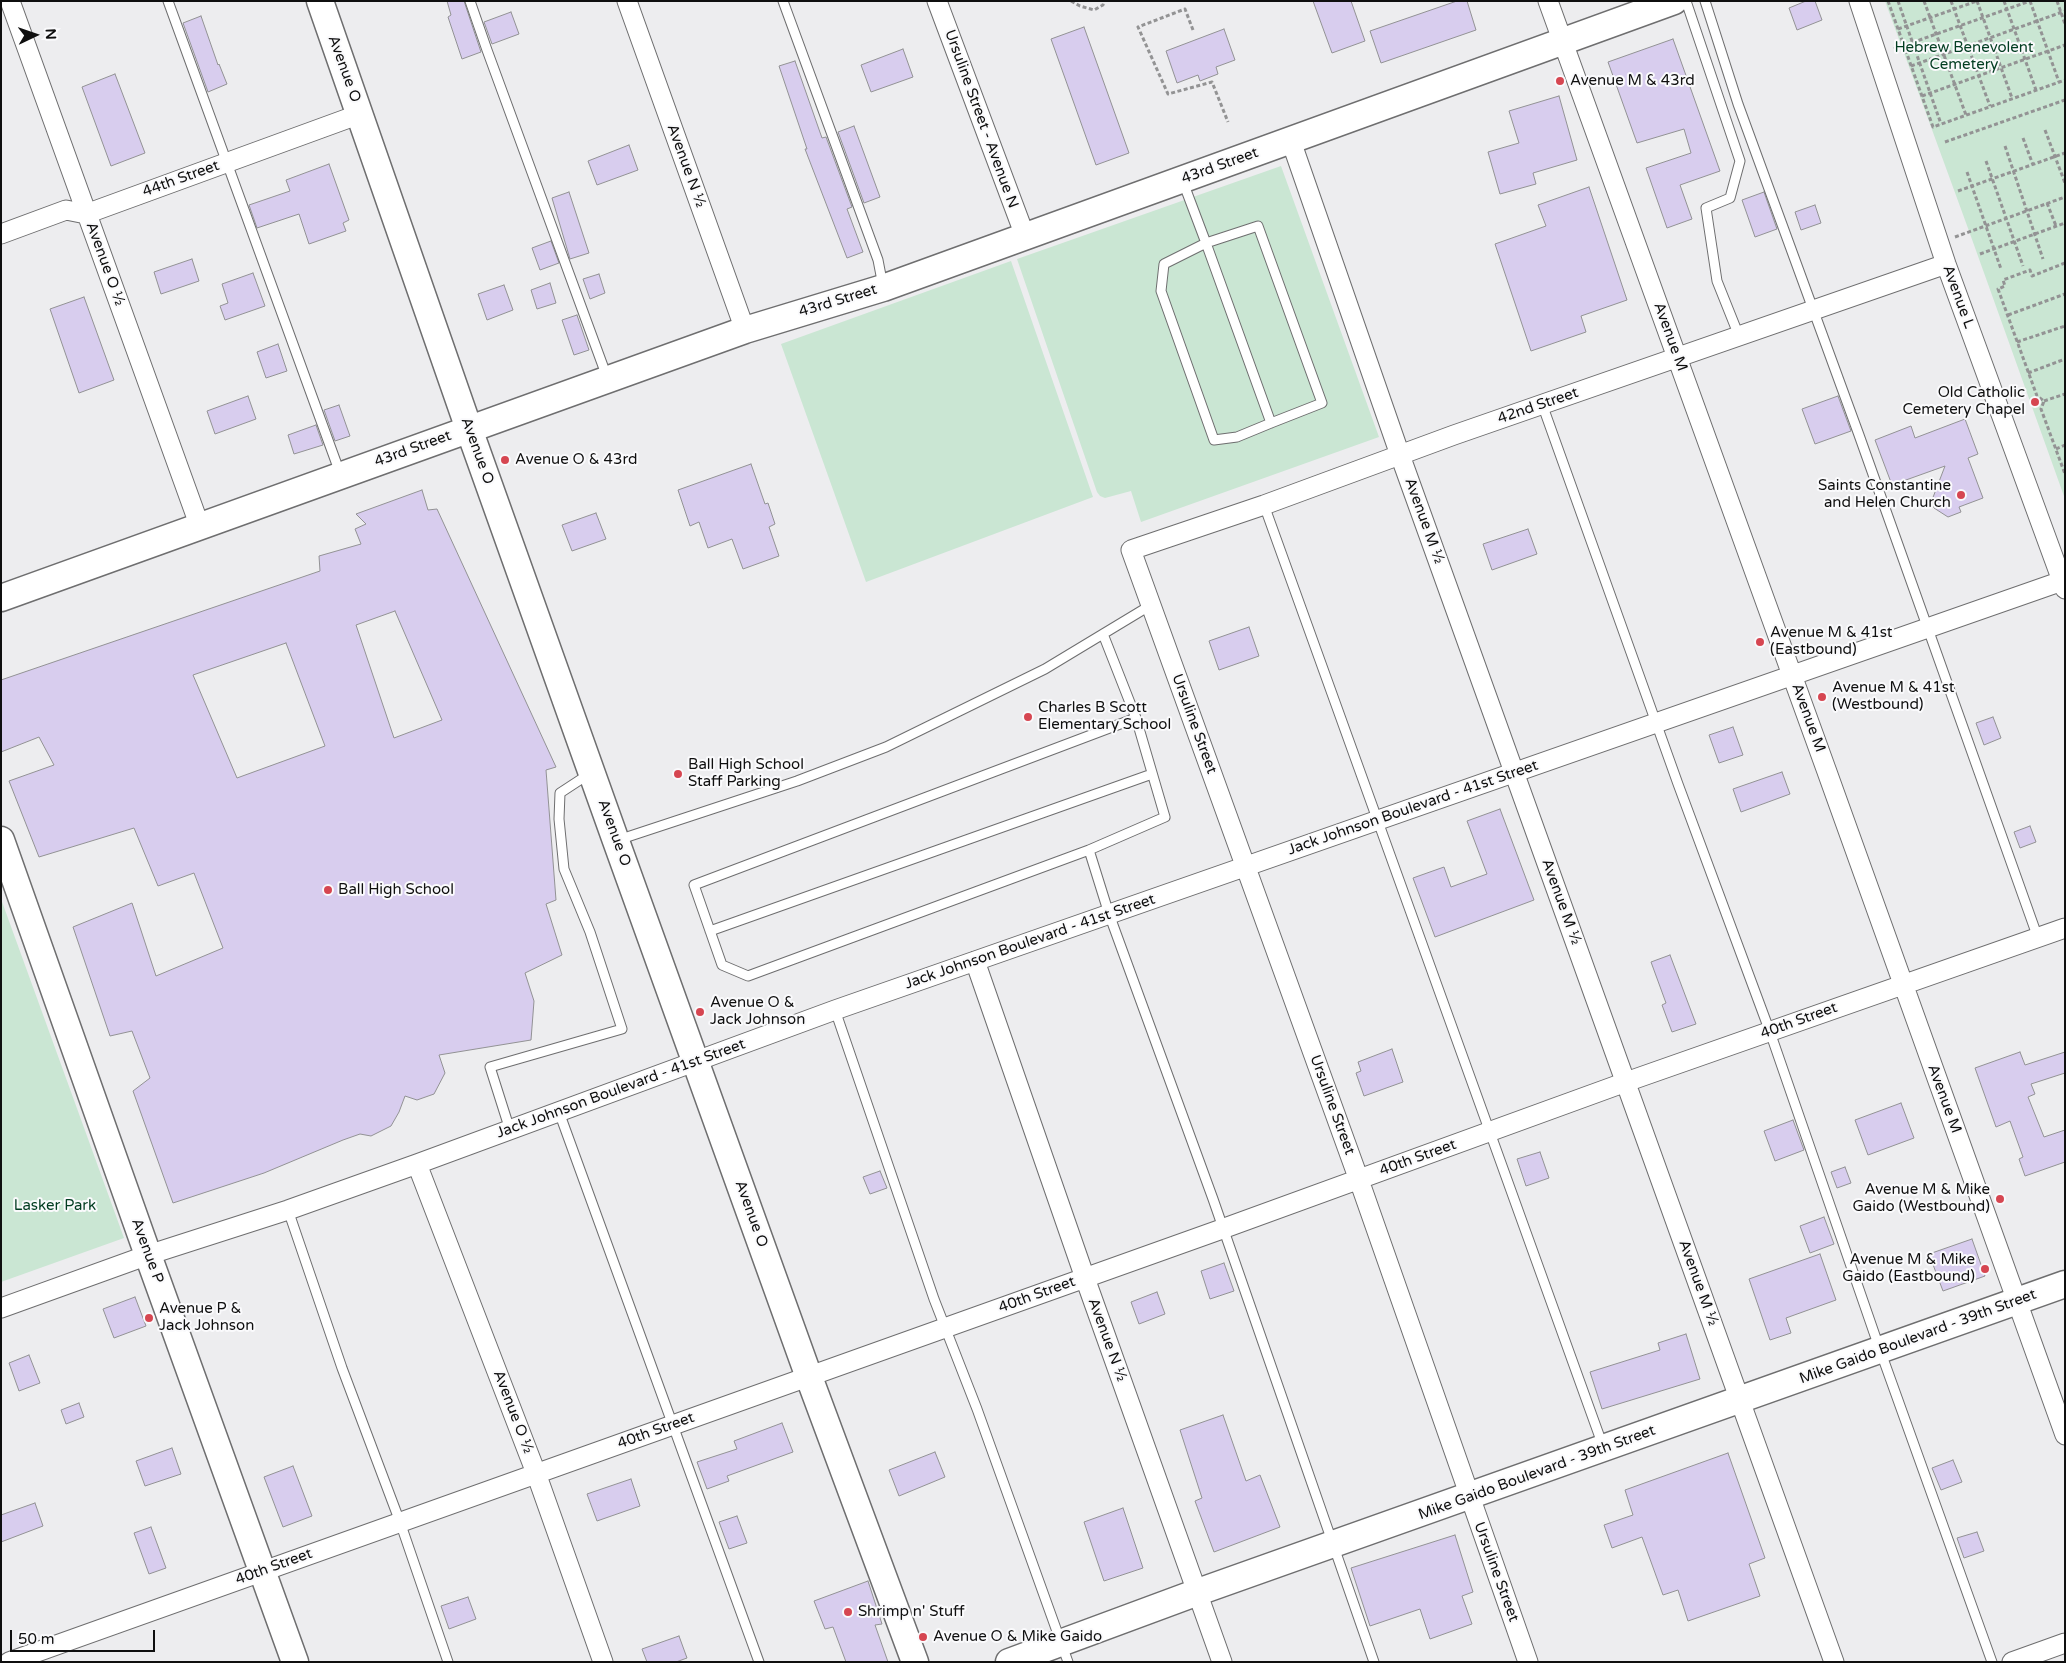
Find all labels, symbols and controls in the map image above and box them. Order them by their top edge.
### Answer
north arrow [10,10,60,60]
street label: Ursuline Street - Avenue N [940,27,1022,211]
text: N [42,28,59,40]
street label: Avenue O [324,33,364,105]
park label: Hebrew Benevolent Cemetery [1894,39,2034,74]
place label: Avenue M & 43rd [1570,72,1695,90]
marker: Avenue M & 43rd [1554,75,1566,87]
street label: Avenue N ½ [663,122,709,210]
street label: 43rd Street [1179,144,1261,188]
street label: 44th Street [140,157,222,201]
street label: Avenue O ½ [82,220,128,308]
street label: Avenue L [1938,263,1978,331]
street label: 43rd Street [797,281,879,321]
street label: Avenue M [1649,300,1691,374]
street label: 42nd Street [1495,384,1581,428]
place label: Old Catholic Cemetery Chapel [1903,384,2025,419]
marker: Old Catholic Cemetery Chapel [2029,396,2041,408]
street label: Avenue O [457,415,497,487]
street label: 43rd Street [372,427,454,471]
place label: Avenue O & 43rd [515,451,637,469]
marker: Avenue O & 43rd [499,454,511,466]
street label: Avenue M ½ [1400,476,1448,566]
place label: Saints Constantine and Helen Church [1818,477,1951,512]
marker: Saints Constantine and Helen Church [1955,489,1967,501]
place label: Avenue M & 41st (Eastbound) [1770,624,1893,659]
marker: Avenue M & 41st (Eastbound) [1754,636,1766,648]
street label: Ursuline Street [1168,672,1220,776]
place label: Avenue M & 41st (Westbound) [1832,679,1955,714]
street label: Avenue M [1787,681,1829,755]
marker: Avenue M & 41st (Westbound) [1816,691,1828,703]
place label: Charles B Scott Elementary School [1038,699,1171,734]
marker: Charles B Scott Elementary School [1022,711,1034,723]
place label: Ball High School Staff Parking [688,756,804,791]
street label: Jack Johnson Boulevard - 41st Street [1285,757,1541,859]
marker: Ball High School Staff Parking [672,768,684,780]
street label: Avenue O [594,797,634,869]
street label: Avenue M ½ [1537,857,1585,947]
place label: Ball High School [338,881,454,899]
marker: Ball High School [322,884,334,896]
street label: Jack Johnson Boulevard - 41st Street [902,891,1158,993]
place label: Avenue O & Jack Johnson [710,994,805,1029]
street label: 40th Street [1758,999,1840,1043]
marker: Avenue O & Jack Johnson [694,1006,706,1018]
street label: Jack Johnson Boulevard - 41st Street [494,1035,748,1143]
street label: Ursuline Street [1306,1053,1358,1157]
street label: Avenue M [1923,1062,1965,1136]
street label: 40th Street [1377,1136,1459,1180]
street label: Avenue O [731,1178,771,1250]
place label: Avenue M & Mike Gaido (Westbound) [1852,1181,1990,1216]
marker: Avenue M & Mike Gaido (Westbound) [1994,1193,2006,1205]
park label: Lasker Park [14,1197,96,1215]
street label: Avenue P [127,1216,167,1286]
street label: Avenue M ½ [1674,1238,1722,1328]
place label: Avenue M & Mike Gaido (Eastbound) [1842,1251,1975,1286]
marker: Avenue M & Mike Gaido (Eastbound) [1979,1263,1991,1275]
street label: 40th Street [996,1273,1078,1317]
street label: Mike Gaido Boulevard - 39th Street [1797,1286,2039,1388]
street label: Avenue N ½ [1084,1296,1130,1384]
place label: Avenue P & Jack Johnson [159,1300,254,1335]
marker: Avenue P & Jack Johnson [143,1312,155,1324]
street label: Avenue O ½ [489,1368,537,1456]
street label: 40th Street [615,1409,697,1453]
street label: Mike Gaido Boulevard - 39th Street [1416,1422,1658,1524]
street label: Ursuline Street [1470,1520,1522,1624]
street label: 40th Street [233,1545,315,1589]
place label: Shrimp n' Stuff [858,1603,965,1621]
marker: Shrimp n' Stuff [842,1606,854,1618]
scale bar [12,1620,158,1652]
place label: Avenue O & Mike Gaido [933,1628,1102,1646]
text: 50 m [18,1630,55,1648]
marker: Avenue O & Mike Gaido [917,1631,929,1643]

